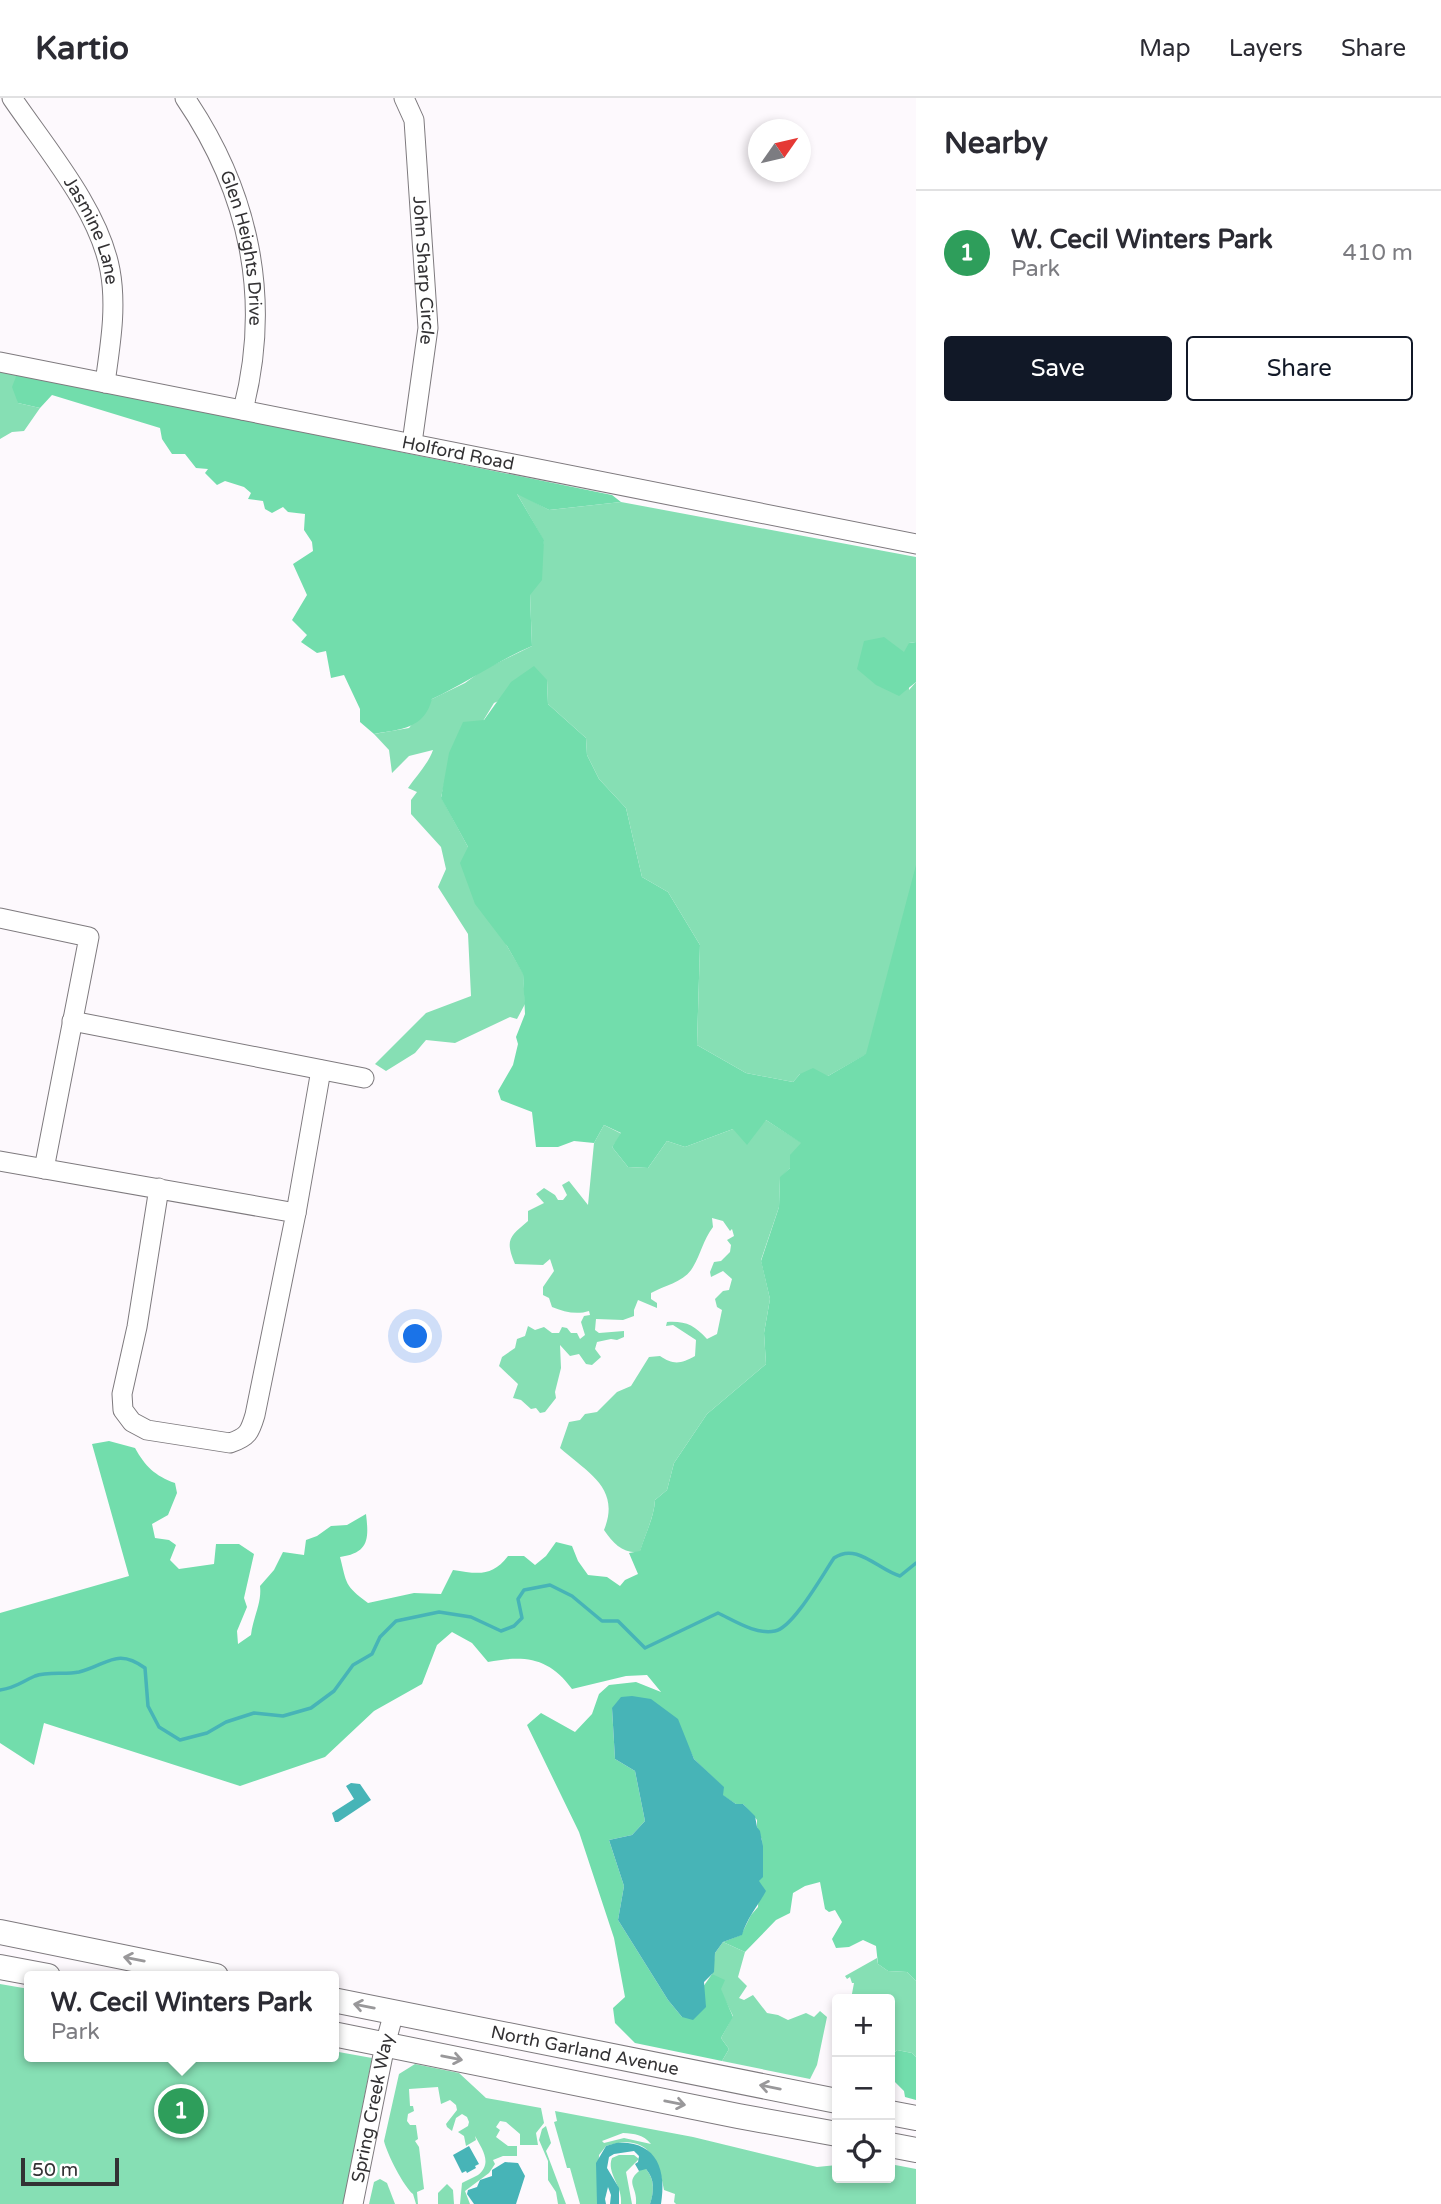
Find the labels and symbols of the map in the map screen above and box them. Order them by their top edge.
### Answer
north arrow [748,119,811,182]
street label: Glen Heights Drive [215,167,266,326]
street label: Jasmine Lane [59,172,123,286]
street label: John Sharp Circle [408,195,439,346]
street label: Holford Road [400,431,516,475]
your location [398,1319,432,1353]
one-way arrow [123,1952,146,1966]
one-way arrow [353,1999,376,2013]
street label: North Garland Avenue [489,2021,681,2080]
street label: Spring Creek Way [347,2031,399,2184]
one-way arrow [440,2052,463,2066]
one-way arrow [759,2080,782,2094]
pin: 1 [158,2085,204,2137]
one-way arrow [663,2097,686,2111]
scale bar [21,2155,119,2187]

